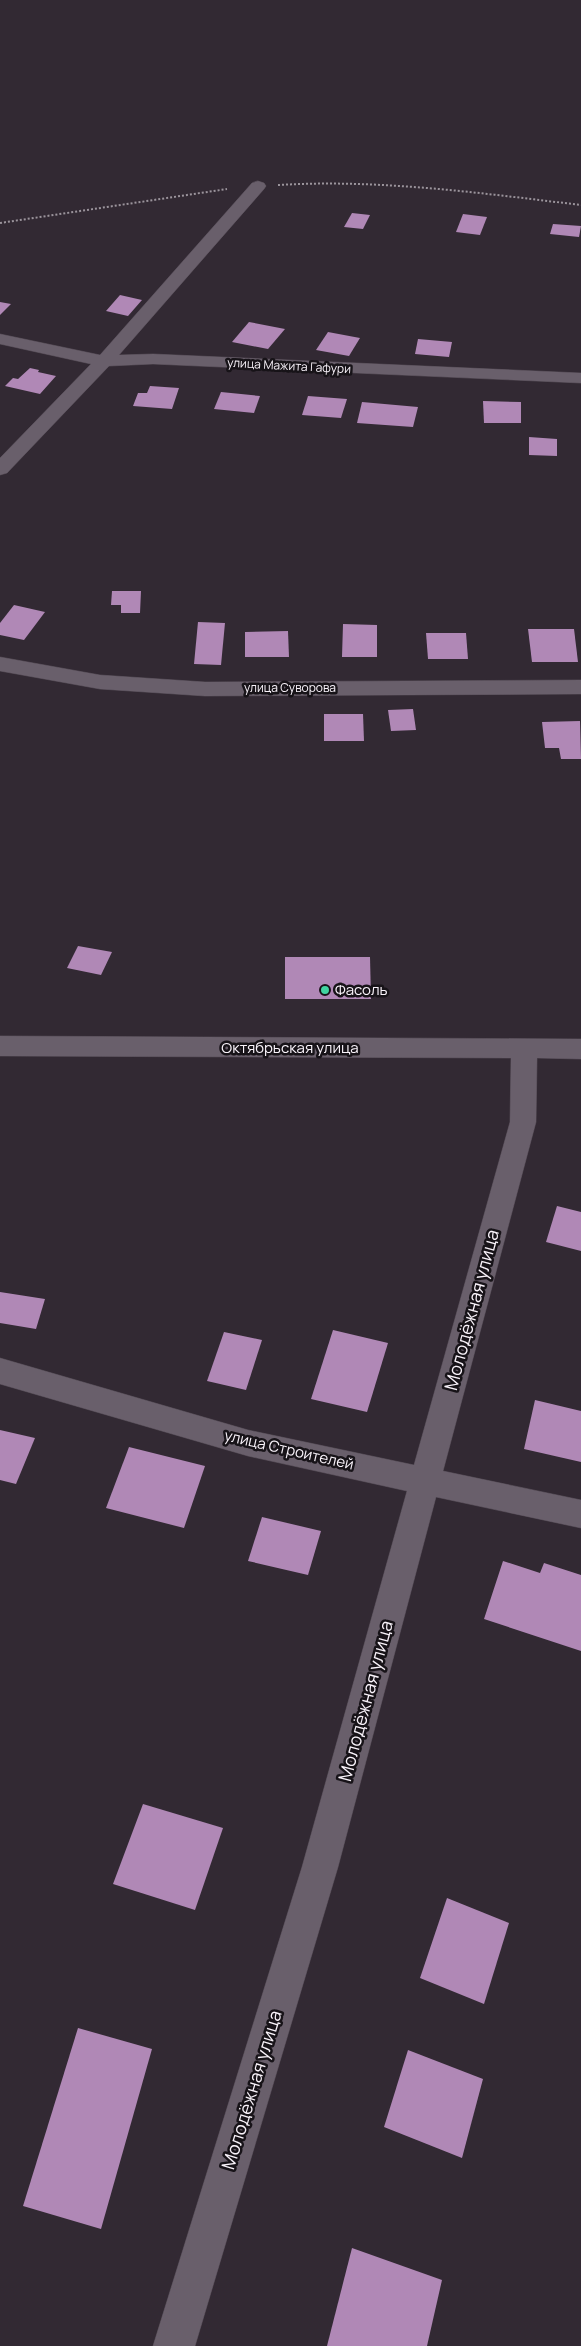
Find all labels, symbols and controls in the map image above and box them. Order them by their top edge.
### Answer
street label: улица Мажита Гафури [227,354,351,377]
street label: улица Суворова [244,679,336,696]
place label: Фасоль [335,979,388,1000]
marker: Фасоль [319,984,331,996]
street label: Октябрьская улица [221,1037,359,1058]
street label: Молодёжная улица [438,1227,504,1393]
street label: улица Строителей [222,1424,356,1475]
street label: Молодёжная улица [332,1618,398,1784]
street label: Молодёжная улица [215,2007,287,2172]

